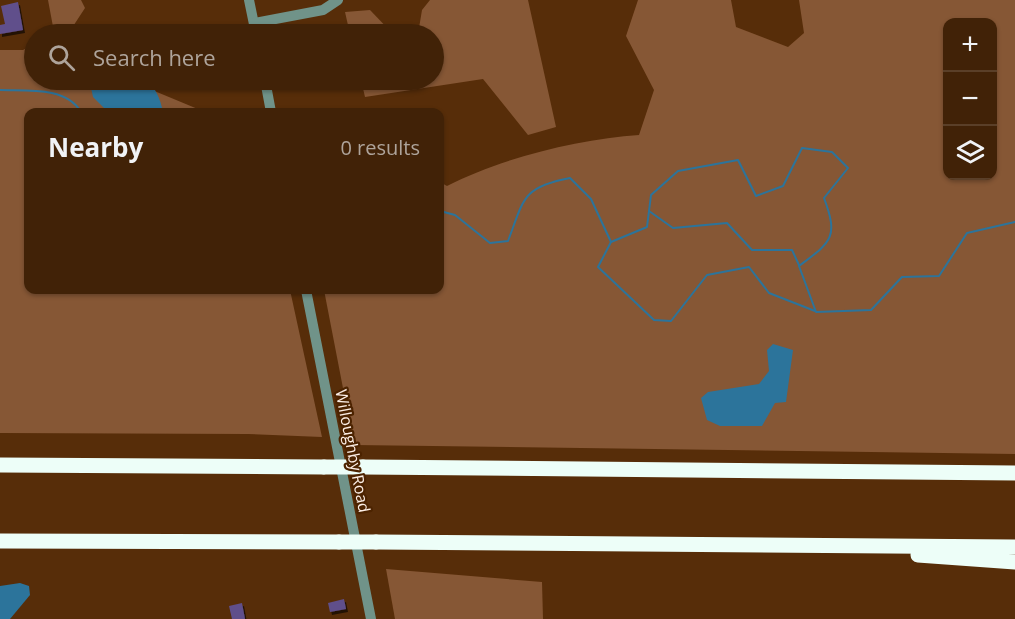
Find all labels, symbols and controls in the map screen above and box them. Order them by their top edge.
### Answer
map controls [943,18,997,180]
button: + [943,18,997,72]
search box [24,24,444,90]
icon: search [45,41,78,74]
text: Search here [93,42,216,72]
button: − [943,72,997,126]
button: layers [943,126,997,180]
text: Nearby [48,129,143,165]
text: 0 results [340,134,420,161]
street label: Willoughby Road [330,388,376,514]

